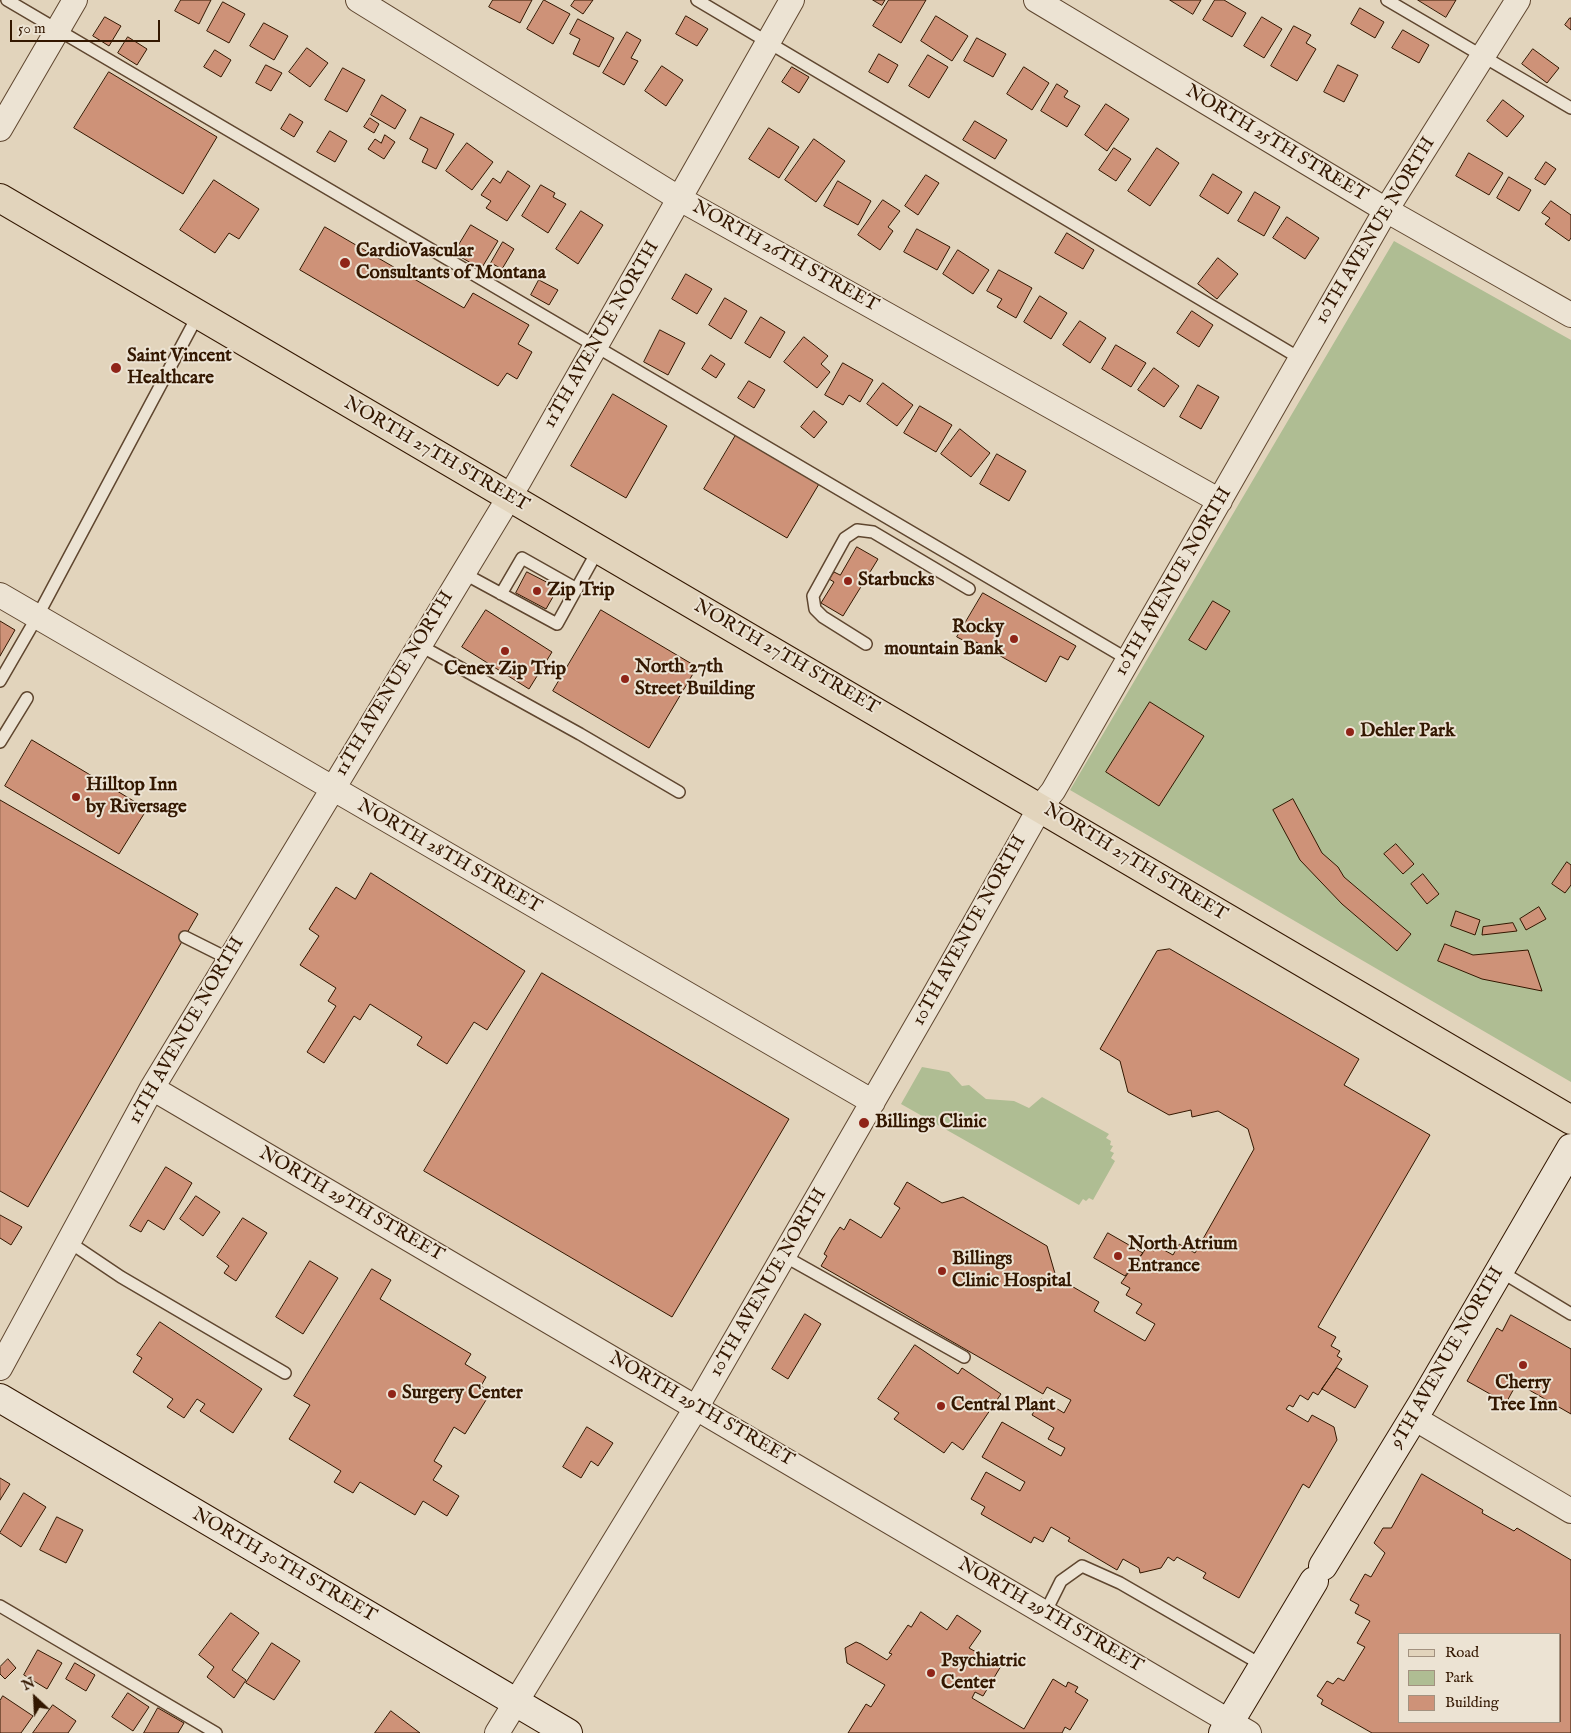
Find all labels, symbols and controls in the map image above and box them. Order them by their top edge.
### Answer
scale bar [12,10,162,42]
text: 50 m [18,19,46,38]
street label: NORTH 25TH STREET [1181,81,1371,207]
street label: 10TH AVENUE NORTH [1311,133,1441,329]
street label: NORTH 26TH STREET [688,196,882,318]
street label: 11TH AVENUE NORTH [539,238,665,432]
place label: CardioVascular Consultants of Montana [356,241,546,285]
marker: CardioVascular Consultants of Montana [338,256,352,270]
place label: Saint Vincent Healthcare [127,346,232,390]
marker: Saint Vincent Healthcare [109,361,123,375]
street label: NORTH 27TH STREET [339,393,533,517]
street label: 10TH AVENUE NORTH [1111,484,1237,680]
place label: Starbucks [858,570,934,592]
marker: Starbucks [842,575,854,587]
place label: Zip Trip [547,580,614,602]
marker: Zip Trip [531,585,543,597]
street label: 11TH AVENUE NORTH [331,587,459,781]
street label: NORTH 27TH STREET [689,596,883,720]
place label: Rocky mountain Bank [884,617,1004,661]
marker: Rocky mountain Bank [1008,633,1020,645]
marker: Cenex Zip Trip [499,645,511,657]
place label: North 27th Street Building [635,657,755,701]
place label: Cenex Zip Trip [444,659,566,681]
marker: North 27th Street Building [619,673,631,685]
place label: Dehler Park [1360,721,1455,743]
marker: Dehler Park [1344,726,1356,738]
place label: Hilltop Inn by Riversage [86,775,187,819]
marker: Hilltop Inn by Riversage [70,791,82,803]
street label: NORTH 28TH STREET [353,795,545,919]
street label: NORTH 27TH STREET [1039,799,1231,927]
street label: 10TH AVENUE NORTH [908,832,1032,1030]
street label: 11TH AVENUE NORTH [124,934,250,1128]
place label: Billings Clinic [875,1112,987,1134]
marker: Billings Clinic [857,1116,871,1130]
street label: NORTH 29TH STREET [254,1143,448,1267]
street label: 10TH AVENUE NORTH [706,1185,832,1381]
place label: North Atrium Entrance [1128,1234,1238,1278]
place label: Billings Clinic Hospital [952,1249,1071,1293]
marker: North Atrium Entrance [1112,1250,1124,1262]
street label: 9TH AVENUE NORTH [1387,1263,1509,1453]
marker: Billings Clinic Hospital [936,1265,948,1277]
street label: NORTH 29TH STREET [604,1348,798,1472]
marker: Cherry Tree Inn [1517,1359,1529,1371]
place label: Cherry Tree Inn [1488,1373,1558,1417]
place label: Surgery Center [402,1383,523,1405]
marker: Surgery Center [386,1388,398,1400]
place label: Central Plant [951,1395,1055,1417]
marker: Central Plant [935,1400,947,1412]
street label: NORTH 30TH STREET [188,1504,380,1628]
street label: NORTH 29TH STREET [953,1554,1147,1678]
legend [1398,1633,1561,1723]
text: Road [1445,1643,1479,1662]
place label: Psychiatric Center [941,1651,1026,1695]
marker: Psychiatric Center [925,1667,937,1679]
text: Park [1445,1668,1474,1687]
north arrow [10,1673,60,1723]
text: N [19,1674,38,1695]
text: Building [1445,1693,1499,1712]

